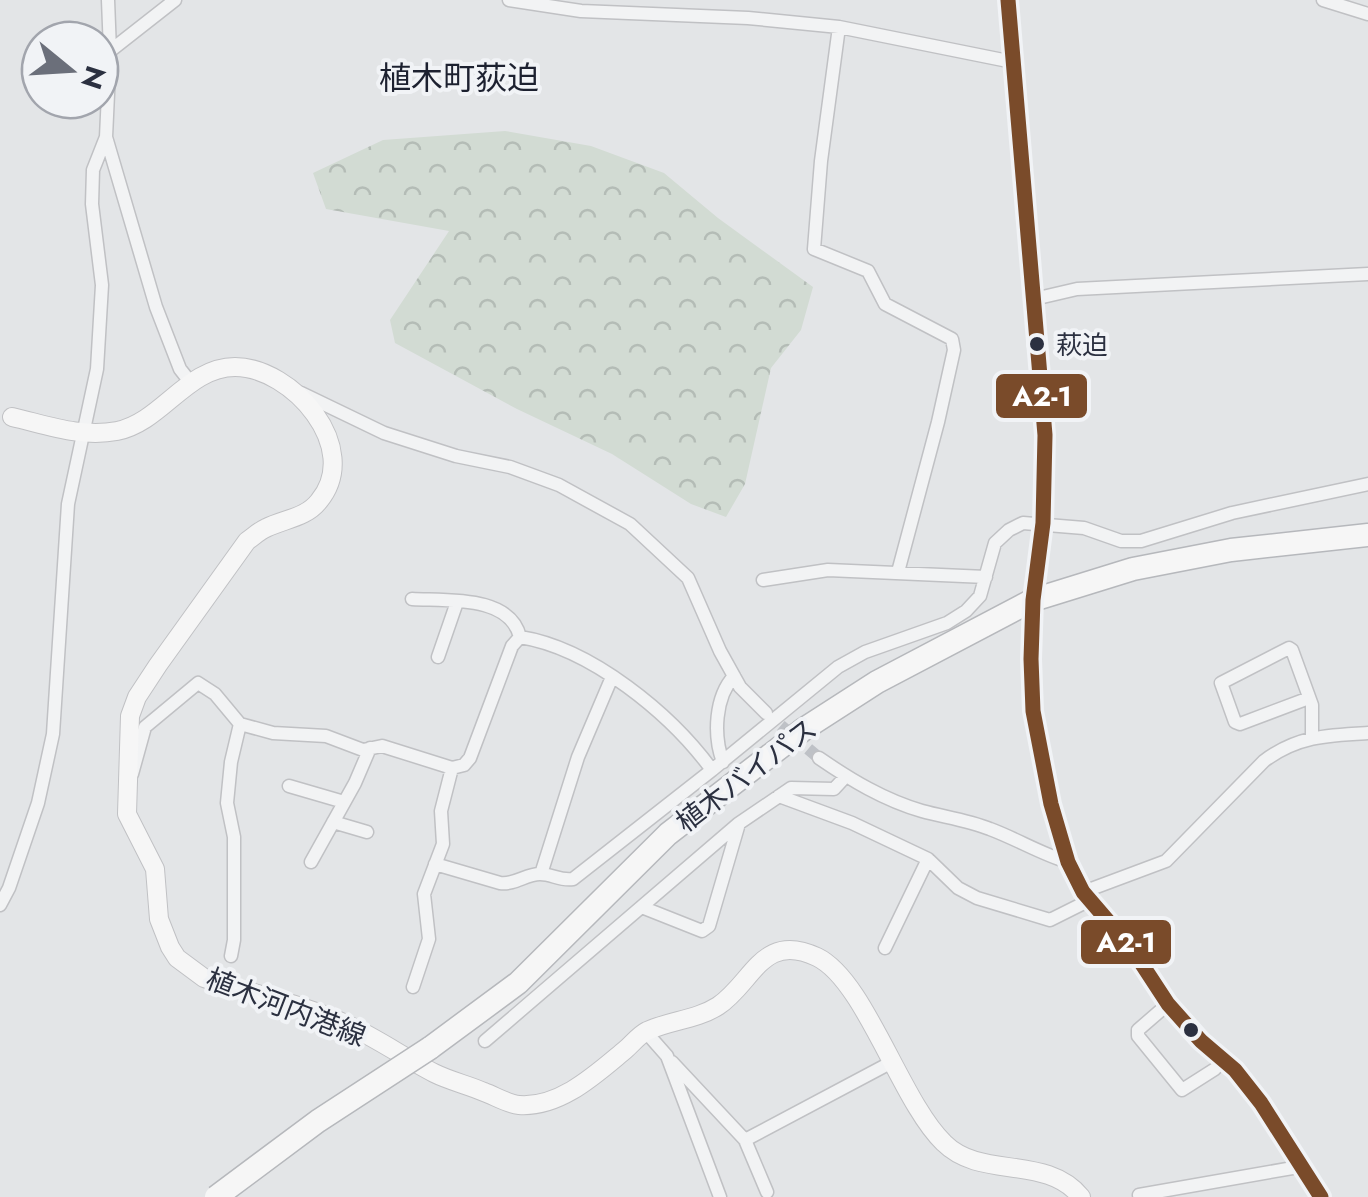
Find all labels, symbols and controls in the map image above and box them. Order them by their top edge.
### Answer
north arrow [20,20,120,120]
district label: 植木町荻迫 [379,55,539,101]
text: N [70,61,116,94]
place label: 萩迫 [1056,326,1108,364]
marker: 萩迫 [1027,334,1047,354]
line badge: A2-1 [994,372,1089,420]
text: A2-1 [1011,376,1072,417]
street label: 植木バイパス [667,709,826,842]
line badge: A2-1 [1079,918,1173,966]
text: A2-1 [1095,922,1156,963]
street label: 植木河内港線 [200,958,372,1057]
unlabelled marker [1181,1020,1201,1040]

